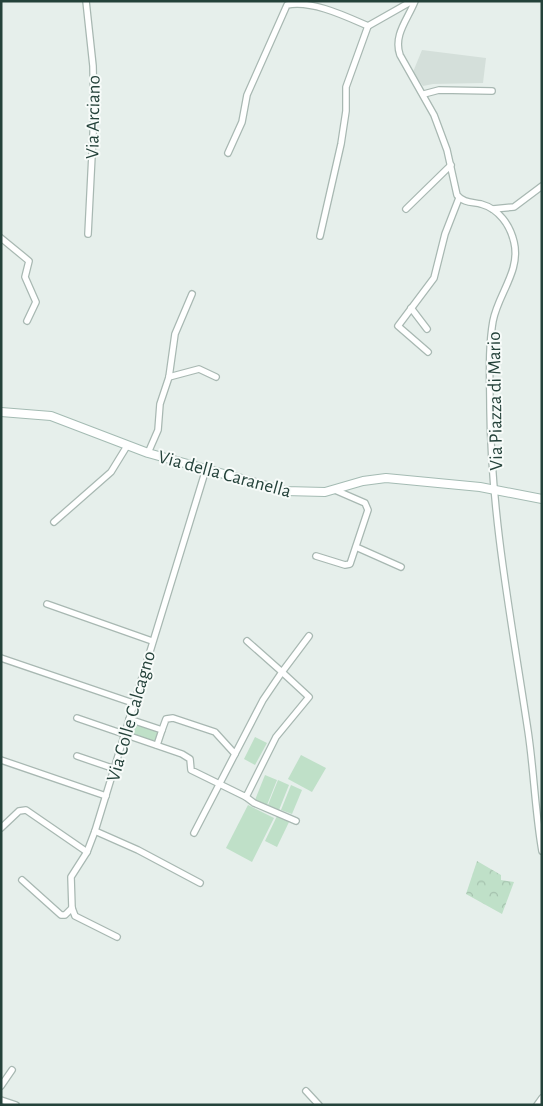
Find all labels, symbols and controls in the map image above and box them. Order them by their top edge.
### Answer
street label: Via Arciano [83,75,104,159]
street label: Via Piazza di Mario [485,331,506,471]
street label: Via della Caranella [156,448,293,501]
street label: Via Colle Calcagno [104,649,159,784]

